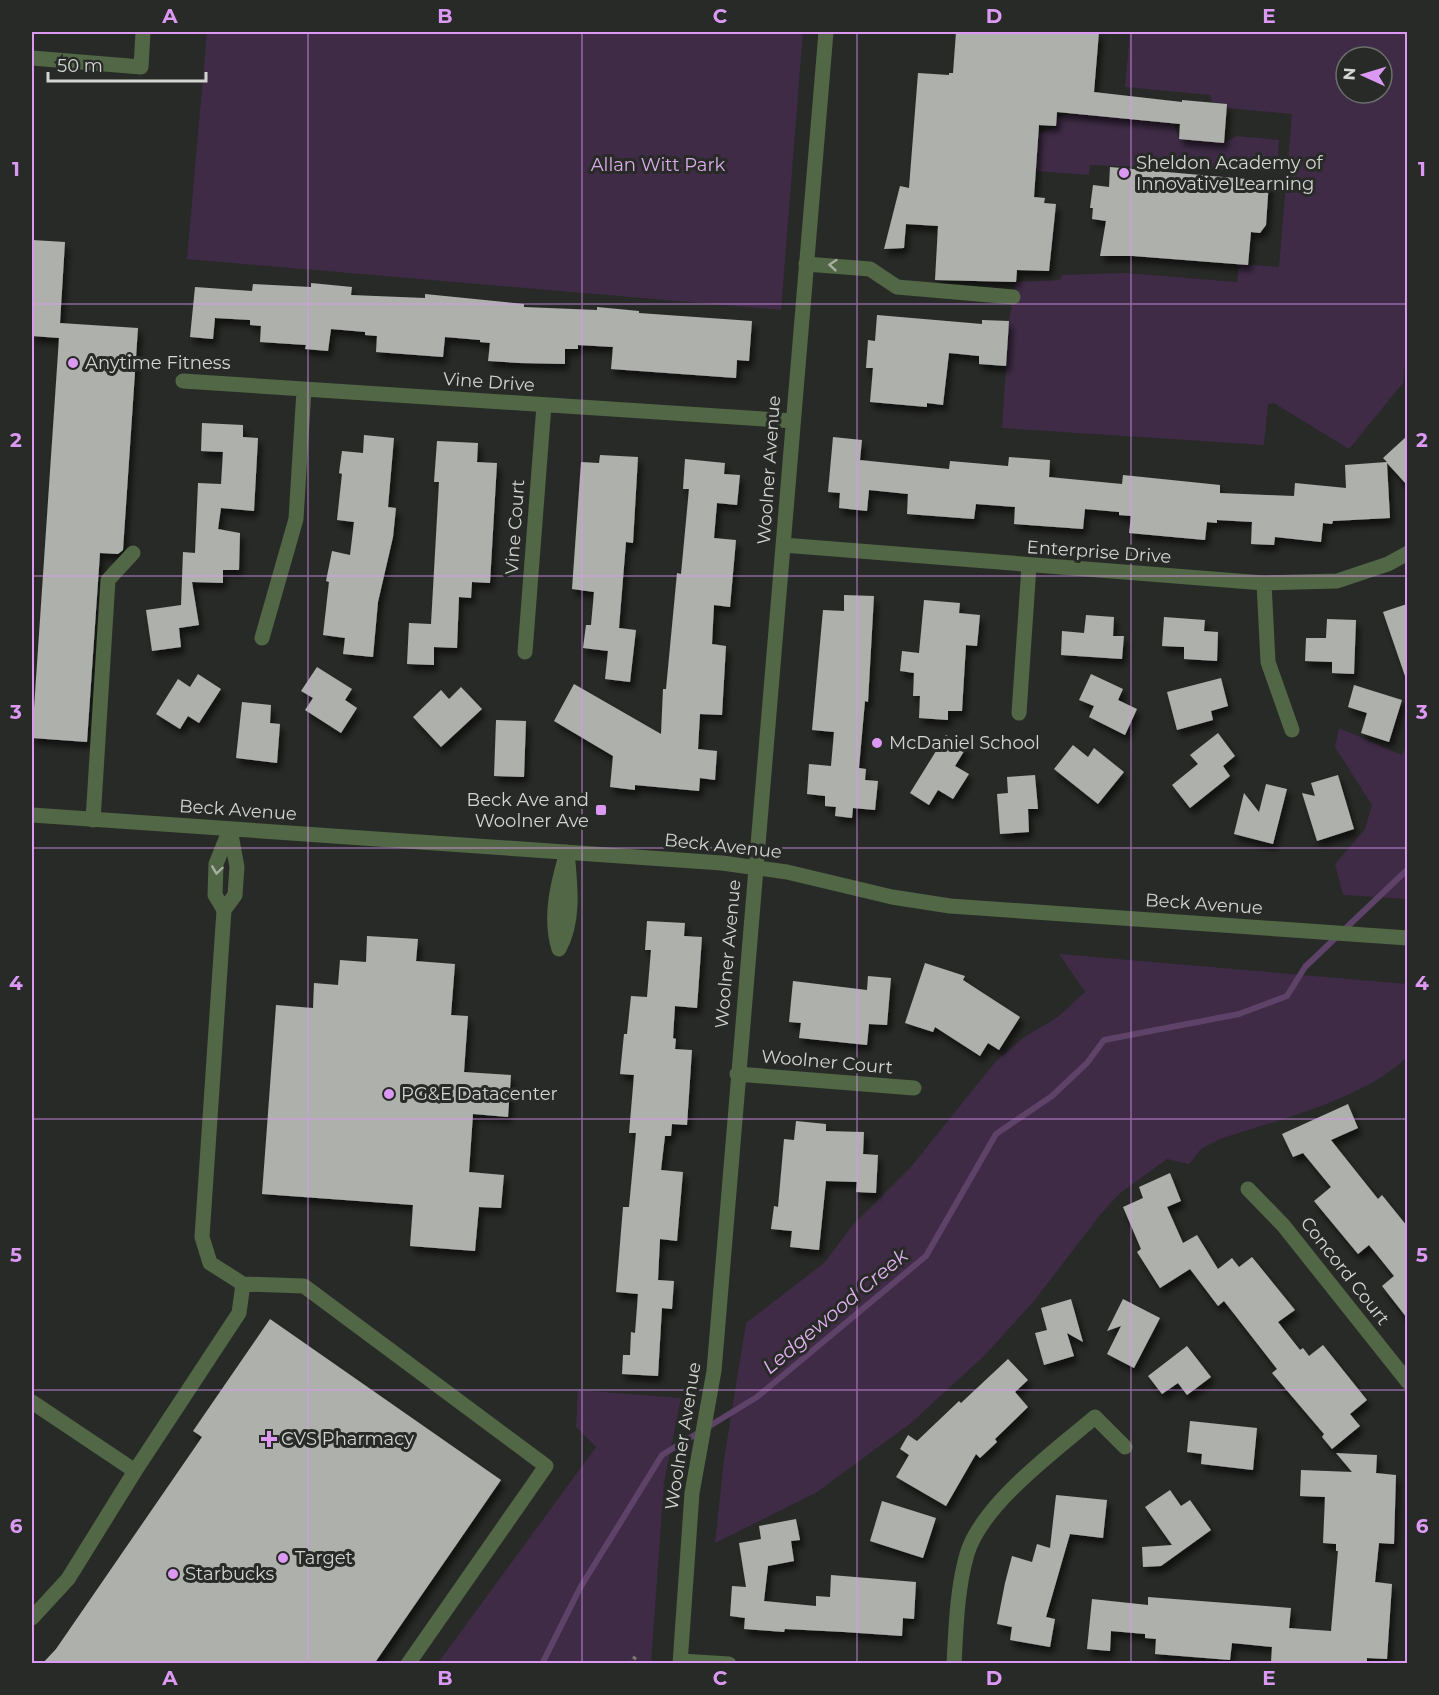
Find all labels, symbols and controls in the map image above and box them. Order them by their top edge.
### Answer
text: A [161,4,178,28]
text: B [437,4,453,28]
text: C [713,4,728,28]
text: D [986,4,1002,28]
text: E [1262,4,1276,28]
scale bar [48,45,206,83]
north arrow [1334,45,1394,105]
text: 50 m [57,55,103,77]
text: N [1340,67,1359,81]
place label: Sheldon Academy of Innovative Learning [1136,152,1323,195]
park label: Allan Witt Park [591,154,726,176]
text: 1 [12,157,20,181]
text: 1 [1418,157,1426,181]
marker: Sheldon Academy of Innovative Learning [1117,166,1131,180]
one-way arrow [828,259,837,272]
place label: Anytime Fitness [85,352,231,374]
marker: Anytime Fitness [66,356,80,370]
street label: Vine Drive [442,368,536,396]
street label: Woolner Avenue [753,395,785,545]
text: 2 [10,428,22,452]
text: 2 [1416,428,1428,452]
street label: Vine Court [501,479,529,575]
street label: Enterprise Drive [1026,536,1172,568]
text: 3 [9,700,22,724]
text: 3 [1415,700,1428,724]
place label: McDaniel School [889,732,1040,754]
marker: McDaniel School [870,736,884,750]
place label: Beck Ave and Woolner Ave [467,789,589,832]
street label: Beck Avenue [178,795,298,825]
marker: Beck Ave and Woolner Ave [594,803,608,817]
street label: Beck Avenue [663,829,783,863]
one-way arrow [211,865,224,875]
street label: Woolner Avenue [711,879,745,1029]
street label: Beck Avenue [1144,889,1264,919]
text: 4 [9,971,23,995]
text: 4 [1415,971,1429,995]
street label: Woolner Court [760,1045,894,1079]
place label: PG&E Datacenter [401,1083,558,1105]
marker: PG&E Datacenter [382,1087,396,1101]
street label: Concord Court [1296,1212,1394,1330]
text: 5 [10,1243,22,1267]
water label: Ledgewood Creek [757,1243,913,1379]
text: 5 [1416,1243,1428,1267]
street label: Woolner Avenue [660,1360,706,1511]
place label: CVS Pharmacy [281,1428,414,1450]
marker: CVS Pharmacy [262,1432,276,1446]
text: 6 [10,1514,23,1538]
text: 6 [1416,1514,1429,1538]
place label: Target [295,1547,353,1569]
marker: Target [276,1551,290,1565]
place label: Starbucks [185,1563,274,1585]
marker: Starbucks [166,1567,180,1581]
text: A [161,1666,178,1690]
text: B [437,1666,453,1690]
text: C [713,1666,728,1690]
text: D [986,1666,1002,1690]
text: E [1262,1666,1276,1690]

